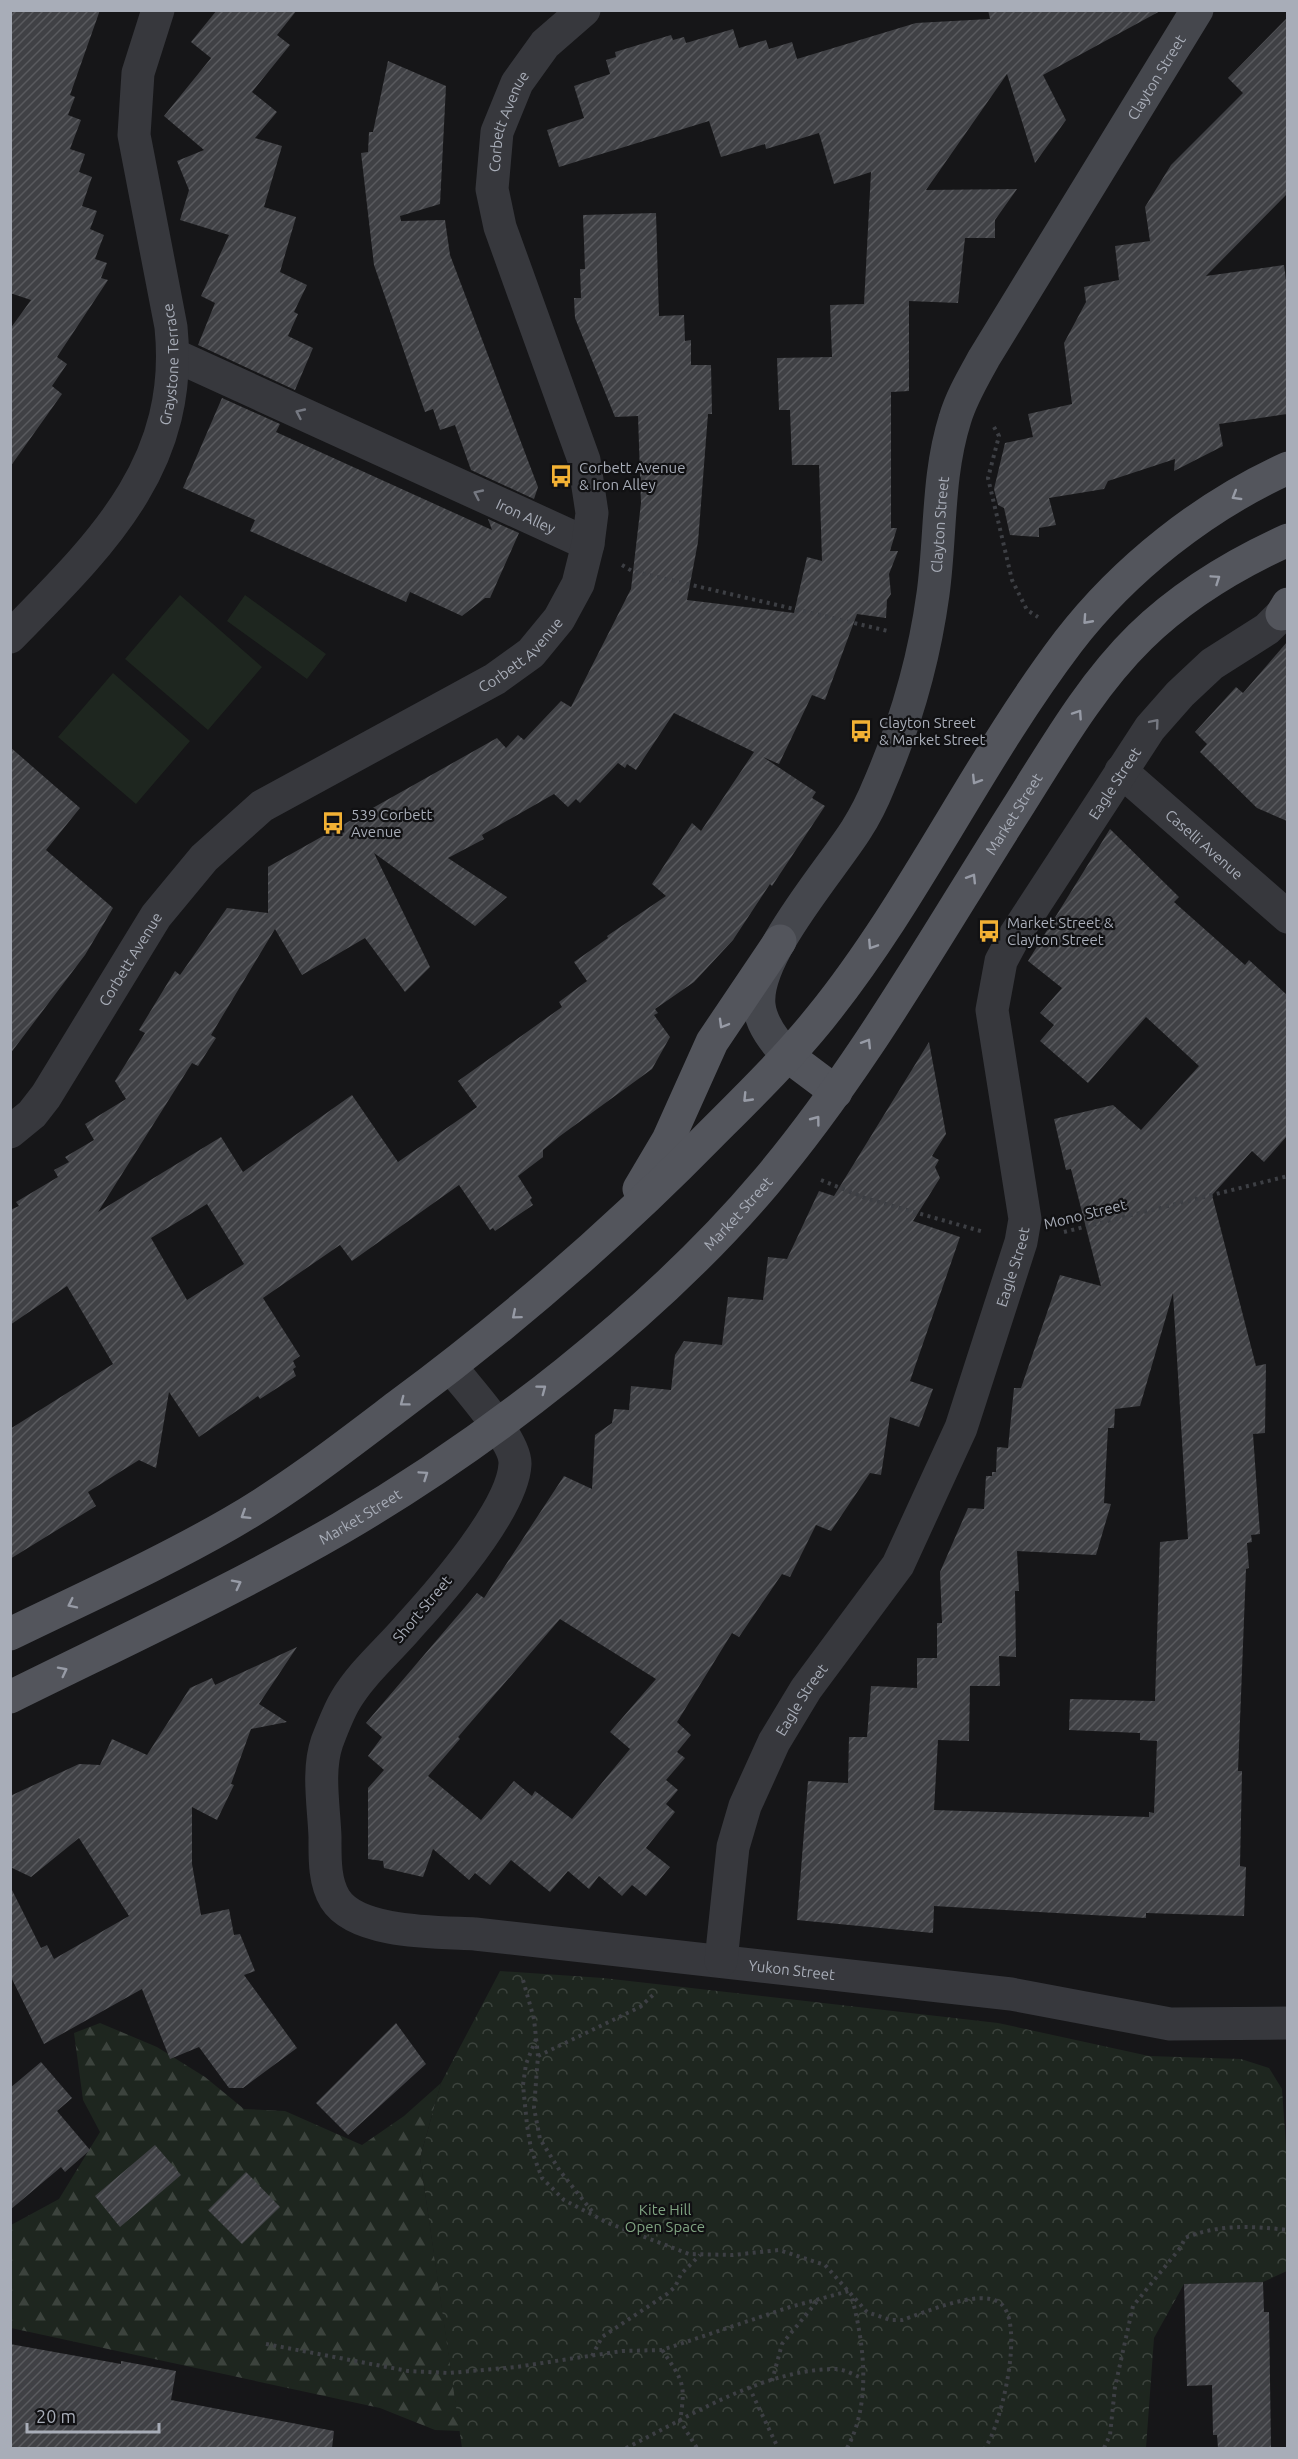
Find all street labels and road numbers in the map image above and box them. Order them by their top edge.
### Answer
street label: Clayton Street [1123,31,1188,123]
street label: Corbett Avenue [485,67,532,173]
street label: Graystone Terrace [155,302,181,427]
street label: Clayton Street [927,475,952,574]
street label: Iron Alley [494,495,558,537]
street label: Corbett Avenue [475,614,566,695]
street label: Eagle Street [1085,744,1144,822]
street label: Market Street [981,770,1045,858]
street label: Caselli Avenue [1162,806,1247,882]
street label: Corbett Avenue [95,909,165,1009]
street label: Market Street [700,1173,775,1253]
street label: Mono Street [1042,1196,1128,1232]
street label: Eagle Street [992,1226,1032,1309]
street label: Market Street [316,1485,404,1547]
street label: Short Street [389,1572,455,1646]
street label: Eagle Street [771,1660,831,1739]
street label: Yukon Street [748,1956,836,1983]

